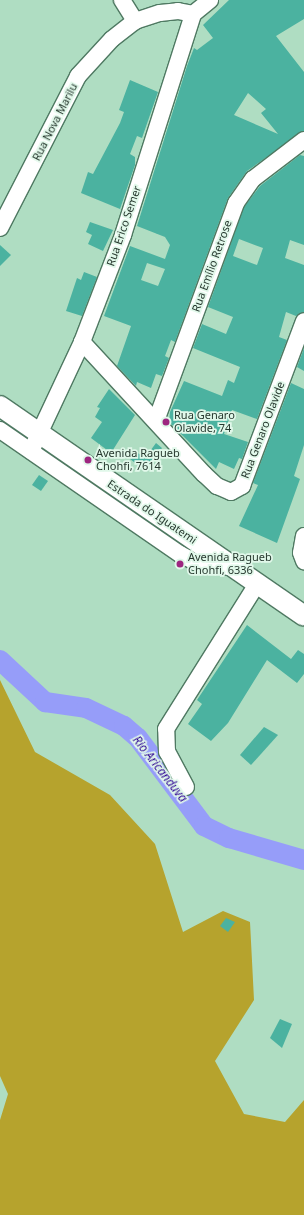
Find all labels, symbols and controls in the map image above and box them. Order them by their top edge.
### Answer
street label: Rua Nova Marilu [30,81,80,163]
street label: Rua Erico Semer [104,184,144,268]
street label: Rua Emílio Retrose [189,218,235,314]
street label: Rua Genaro Olavide [238,380,288,480]
place label: Rua Genaro Olavide, 74 [174,409,235,435]
marker: Rua Genaro Olavide, 74 [161,417,171,427]
place label: Avenida Ragueb Chohfi, 7614 [96,447,180,473]
marker: Avenida Ragueb Chohfi, 7614 [83,455,93,465]
street label: Estrada do Iguatemi [105,477,199,547]
place label: Avenida Ragueb Chohfi, 6336 [188,551,272,577]
marker: Avenida Ragueb Chohfi, 6336 [175,559,185,569]
water label: Rio Aricanduva [130,733,190,805]

